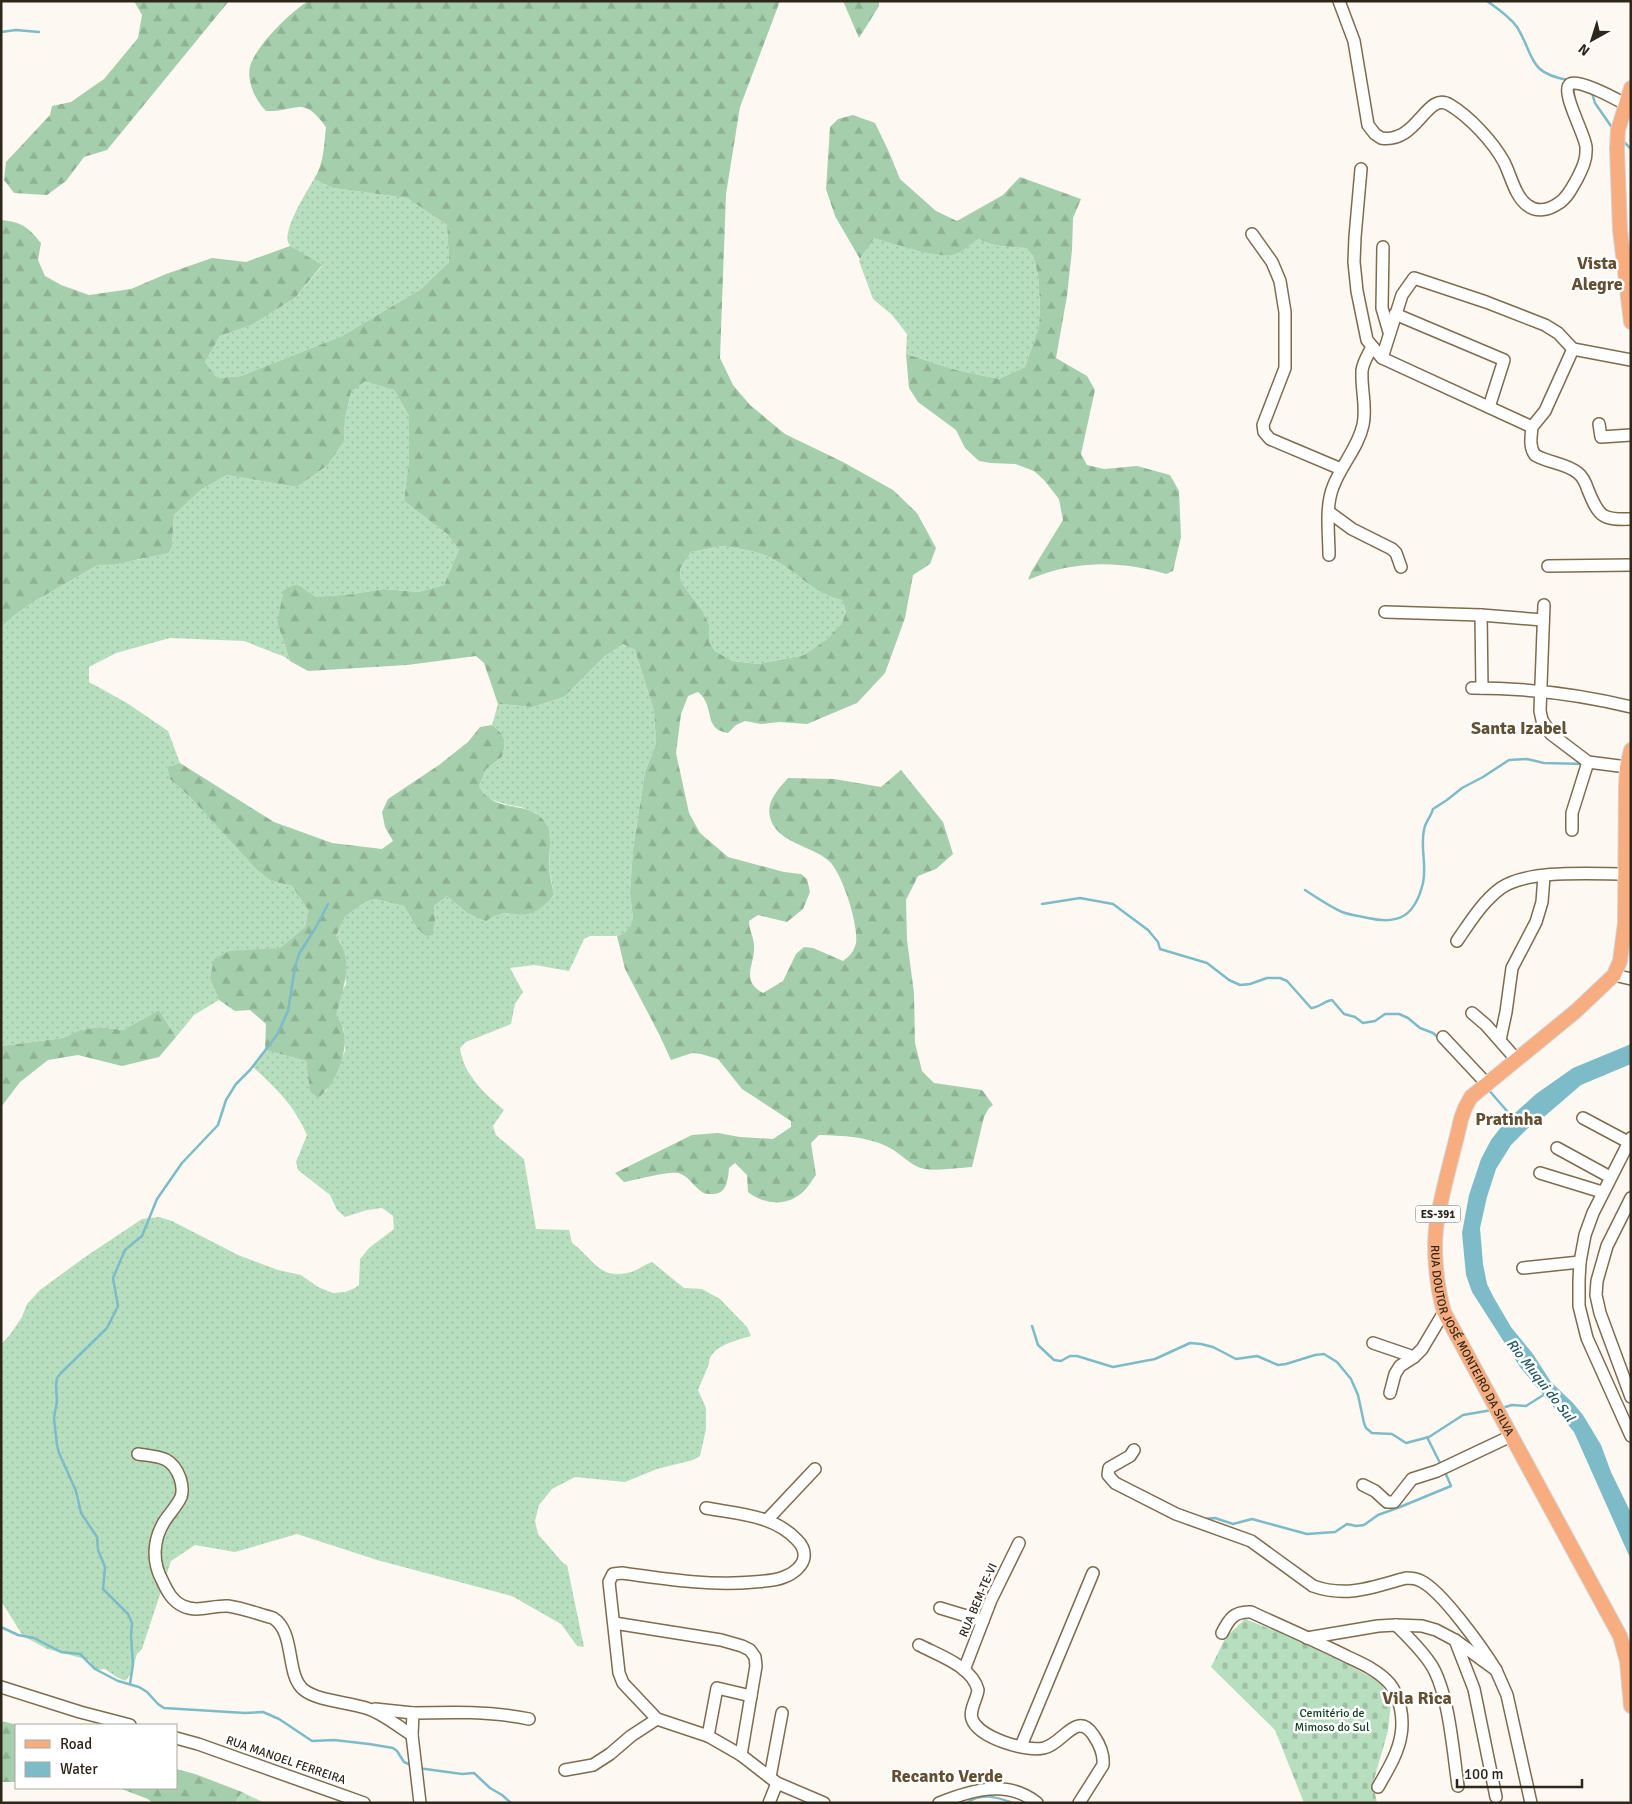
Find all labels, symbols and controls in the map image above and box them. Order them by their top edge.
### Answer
north arrow [1567,15,1617,65]
text: N [1575,40,1593,59]
district label: Vista Alegre [1571,252,1623,295]
district label: Santa Izabel [1471,717,1567,739]
district label: Pratinha [1475,1108,1543,1130]
road number: ES-391 [1416,1206,1460,1222]
street label: RUA DOUTOR JOSÉ MONTEIRO DA SILVA [1427,1245,1517,1439]
water label: Rio Muqui do Sul [1503,1335,1579,1426]
street label: RUA BEM-TE-VI [956,1561,1001,1640]
district label: Vila Rica [1382,1687,1452,1709]
park label: Cemitério de Mimoso do Sul [1295,1706,1370,1735]
legend [15,1724,178,1789]
street label: RUA MANOEL FERREIRA [224,1733,348,1788]
text: Road [60,1735,92,1753]
scale bar [1457,1756,1582,1788]
text: Water [60,1760,98,1778]
district label: Recanto Verde [891,1765,1003,1787]
text: 100 m [1464,1765,1504,1783]

